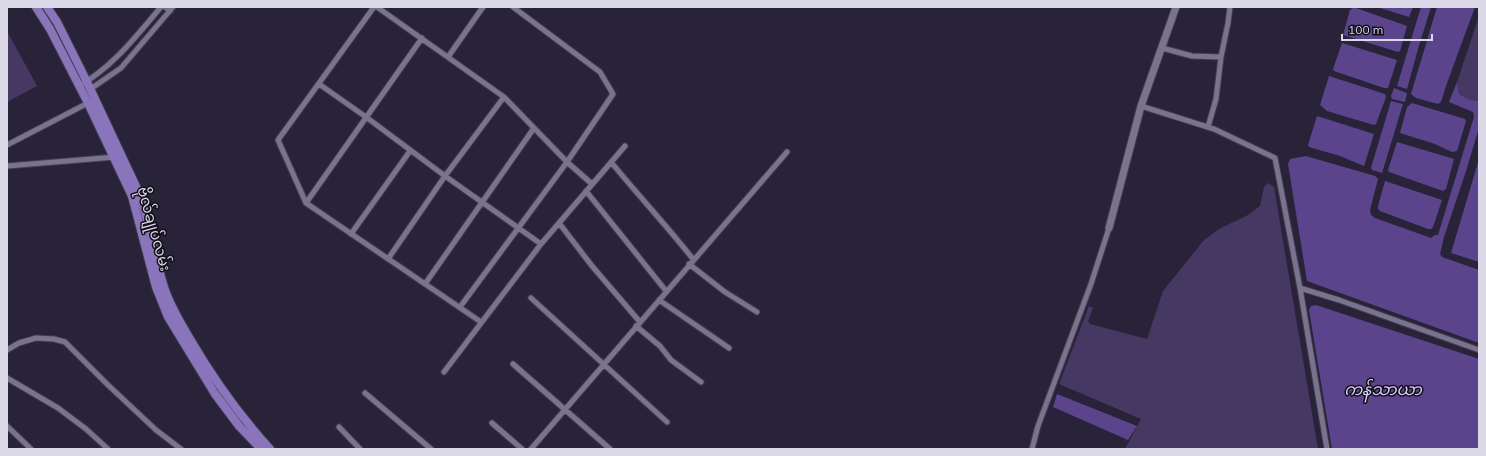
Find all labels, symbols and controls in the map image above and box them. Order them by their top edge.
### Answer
scale bar [1342,16,1432,42]
text: 100 m [1348,22,1383,37]
street label: ဗိုလ်ချုပ်လမ်း [130,184,176,274]
water label: ကန်သာယာ [1344,378,1423,403]

